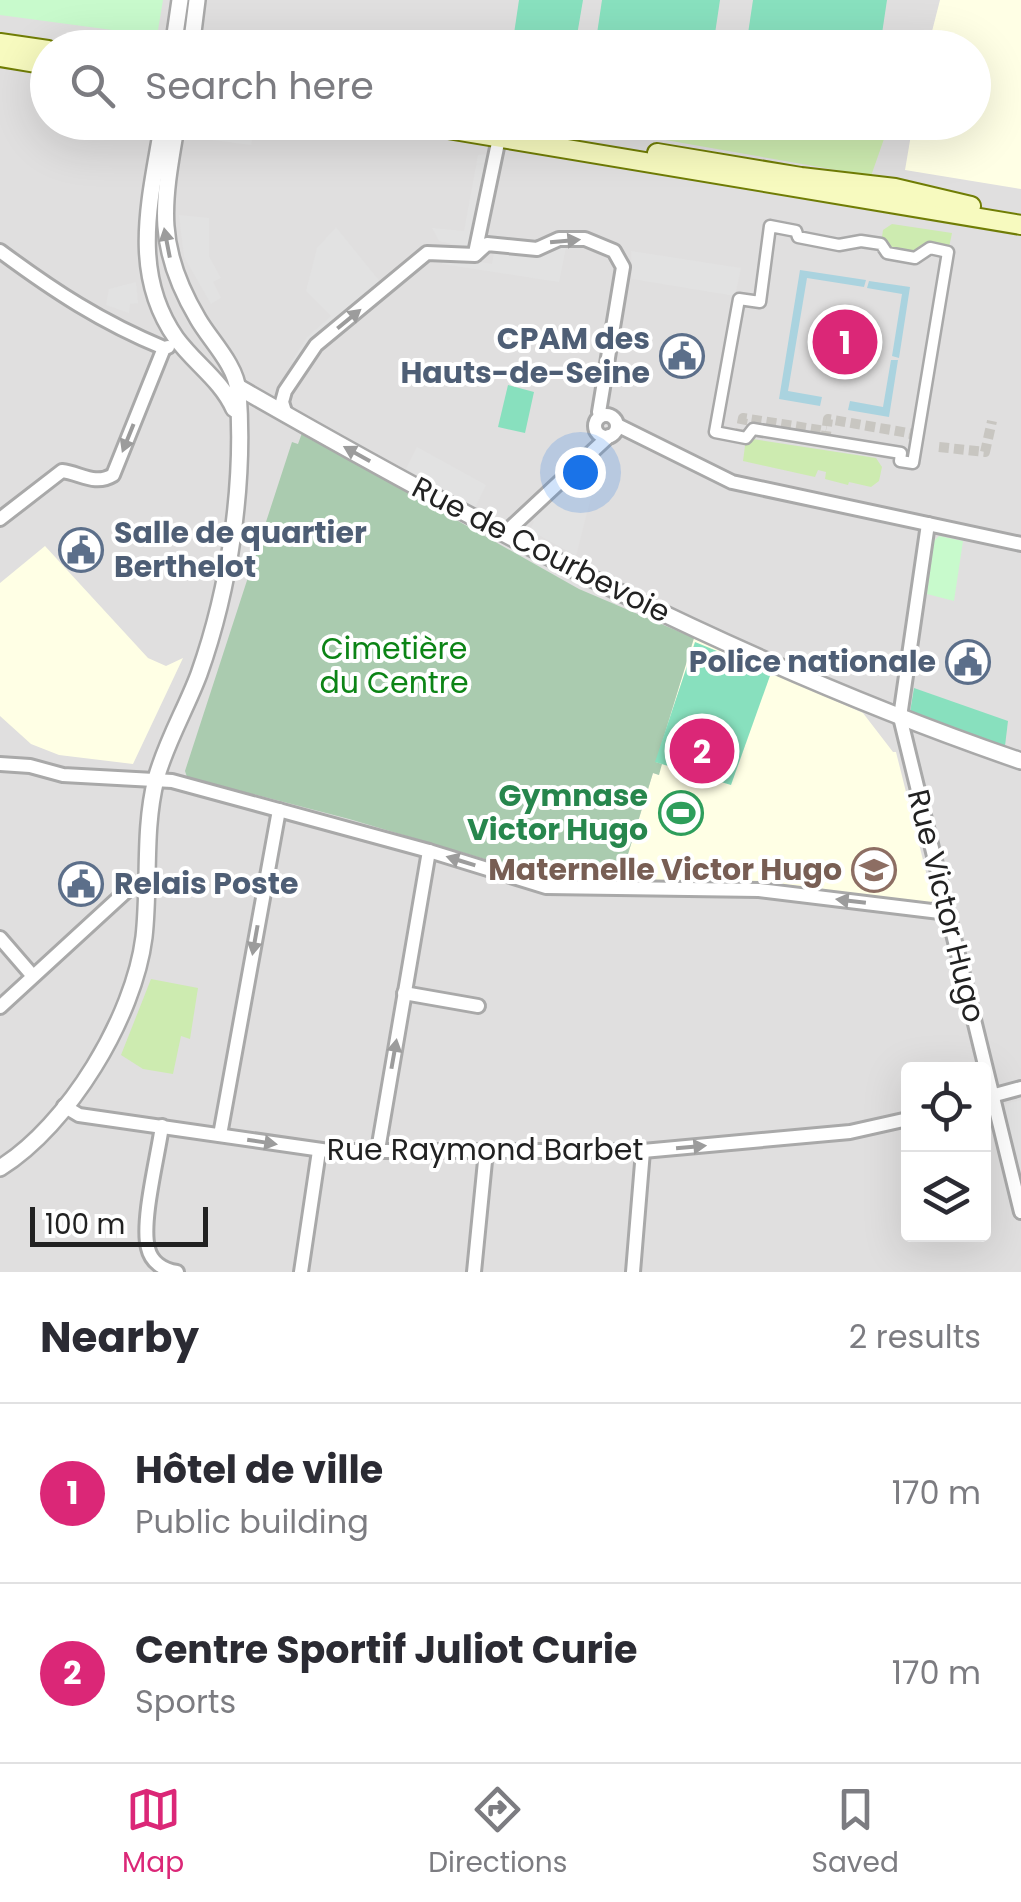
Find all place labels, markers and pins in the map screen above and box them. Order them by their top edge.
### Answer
pin: 1 [812,304,878,380]
place label: CPAM des Hauts-de-Seine [400,317,650,394]
public building icon: CPAM des Hauts-de-Seine [659,333,705,379]
place label: Salle de quartier Berthelot [114,511,367,588]
public building icon: Salle de quartier Berthelot [58,527,104,573]
public building icon: Police nationale [945,639,991,685]
place label: Police nationale [689,640,936,683]
pin: 2 [670,714,734,788]
place label: Gymnase Victor Hugo [467,774,648,851]
sports icon: Gymnase Victor Hugo [658,790,704,836]
school or university icon: Maternelle Victor Hugo [851,847,897,893]
place label: Maternelle Victor Hugo [488,848,842,891]
public building icon: Relais Poste [58,861,104,907]
place label: Relais Poste [114,862,298,905]

